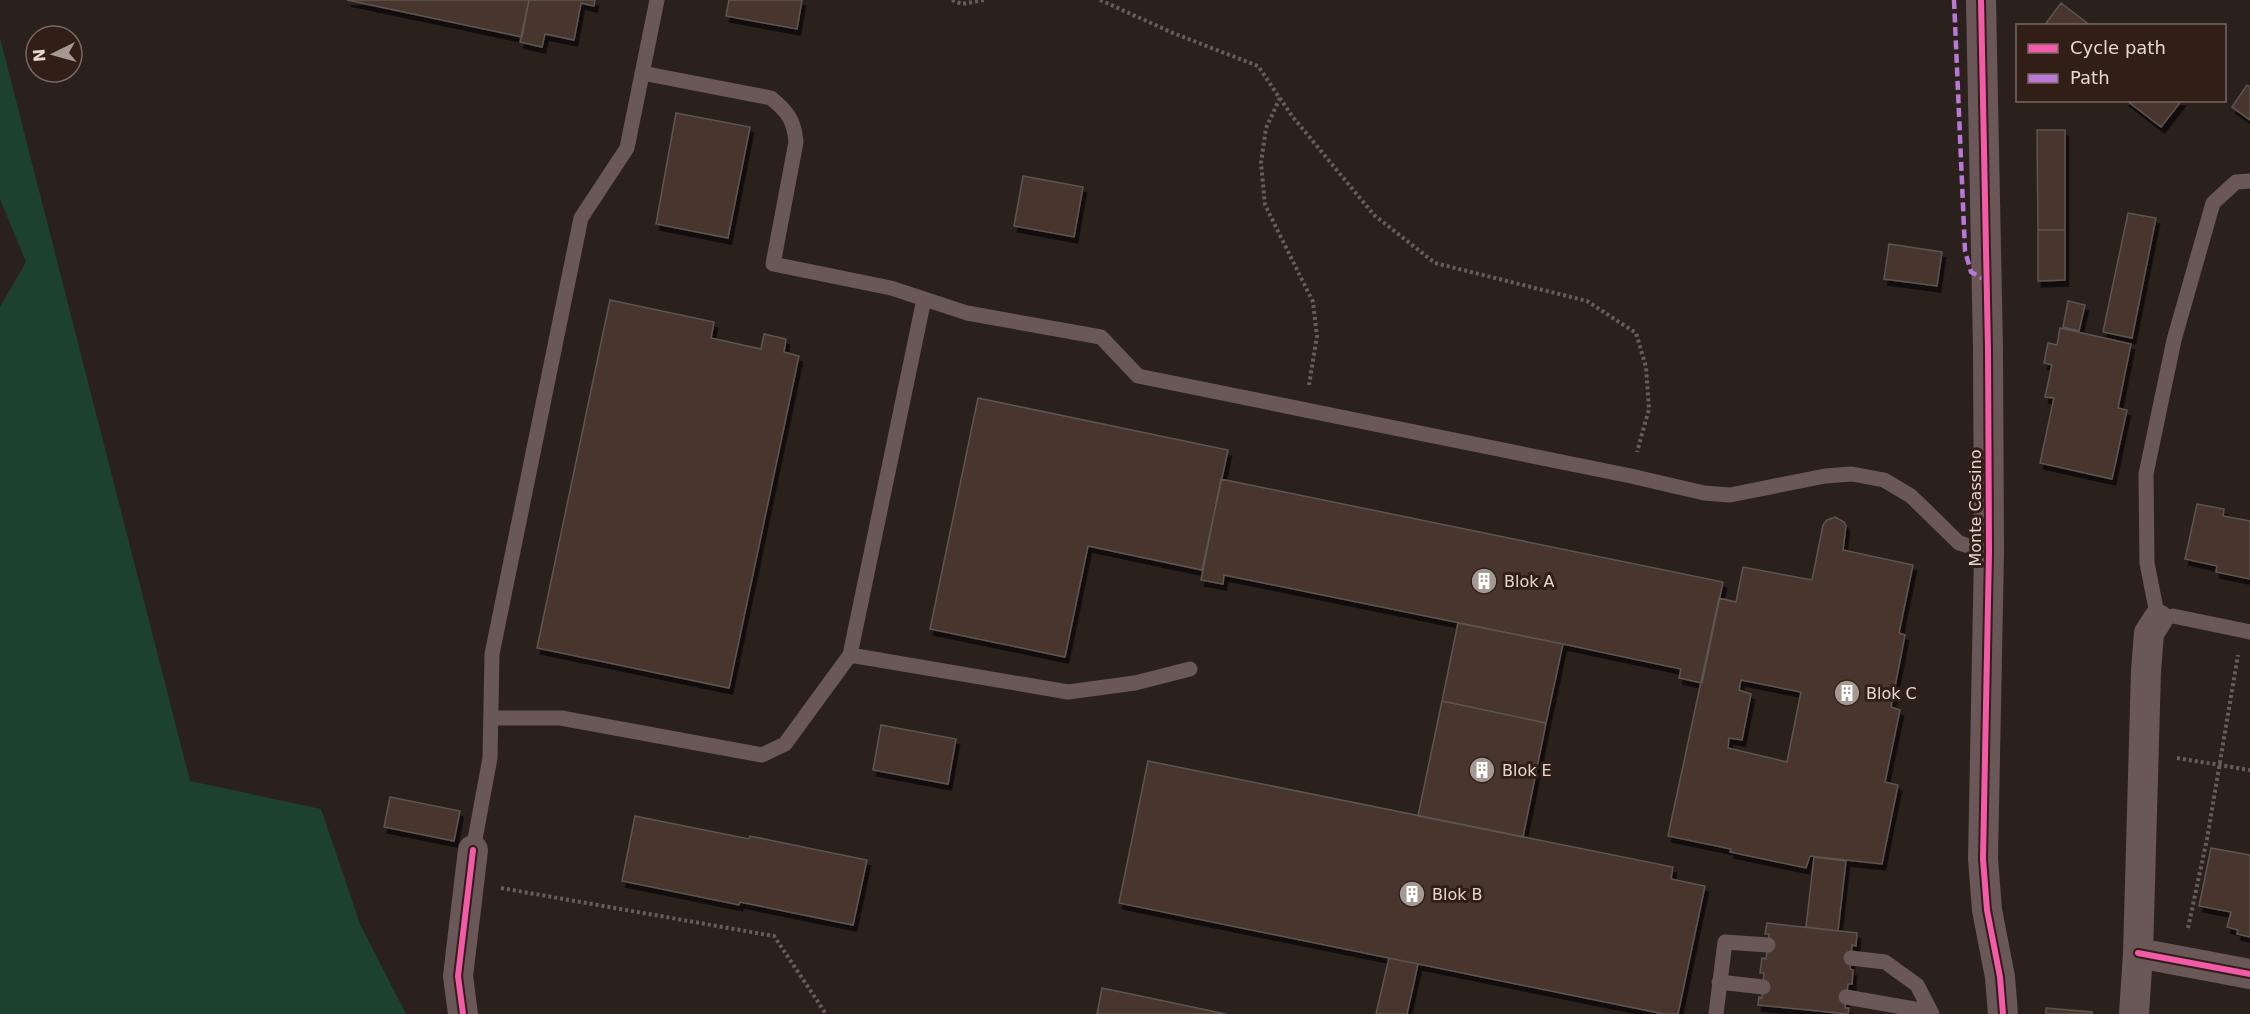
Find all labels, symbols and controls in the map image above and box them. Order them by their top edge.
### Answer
north arrow [24,24,84,84]
legend [2016,24,2226,102]
text: Cycle path [2070,37,2166,58]
text: N [30,48,50,63]
text: Path [2070,67,2110,88]
street label: Monte Cassino [1966,450,1985,566]
building icon: Blok A [1469,566,1499,596]
place label: Blok A [1504,572,1555,591]
building icon: Blok C [1832,678,1862,708]
place label: Blok C [1866,684,1917,703]
building icon: Blok E [1467,755,1497,785]
place label: Blok E [1502,761,1552,780]
building icon: Blok B [1397,879,1427,909]
place label: Blok B [1432,885,1483,904]

